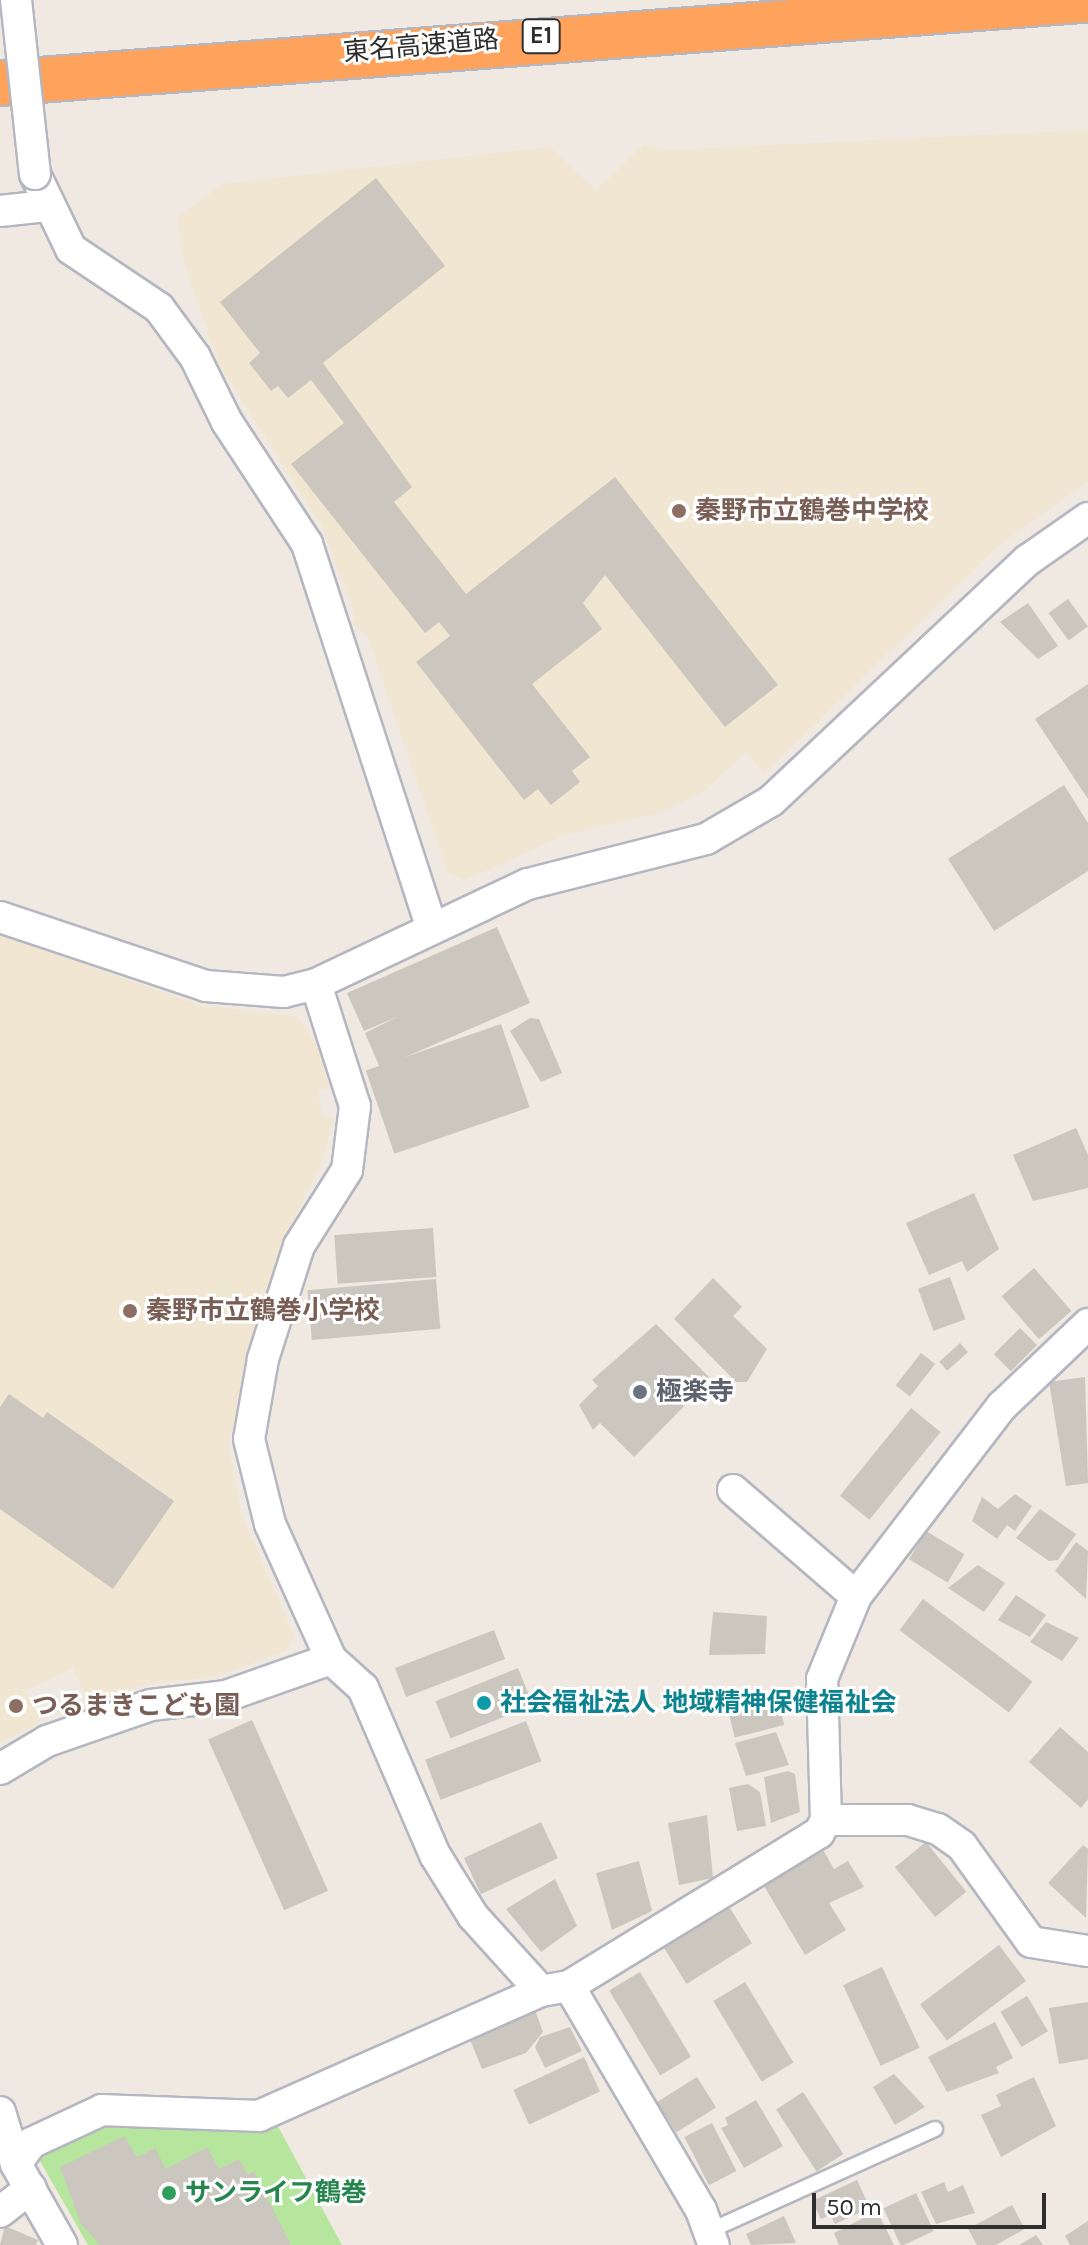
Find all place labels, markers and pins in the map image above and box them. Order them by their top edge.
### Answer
place label: 秦野市立鶴巻中学校 [695,495,929,527]
marker: 秦野市立鶴巻中学校 [670,502,688,520]
place label: 秦野市立鶴巻小学校 [146,1295,380,1327]
marker: 秦野市立鶴巻小学校 [121,1302,139,1320]
place label: 極楽寺 [656,1376,734,1408]
marker: 極楽寺 [631,1383,649,1401]
place label: 社会福祉法人 地域精神保健福祉会 [500,1687,897,1719]
place label: つるまきこども園 [32,1690,240,1722]
marker: 社会福祉法人 地域精神保健福祉会 [475,1694,493,1712]
marker: つるまきこども園 [7,1697,25,1715]
place label: サンライフ鶴巻 [185,2177,367,2209]
marker: サンライフ鶴巻 [160,2184,178,2202]

